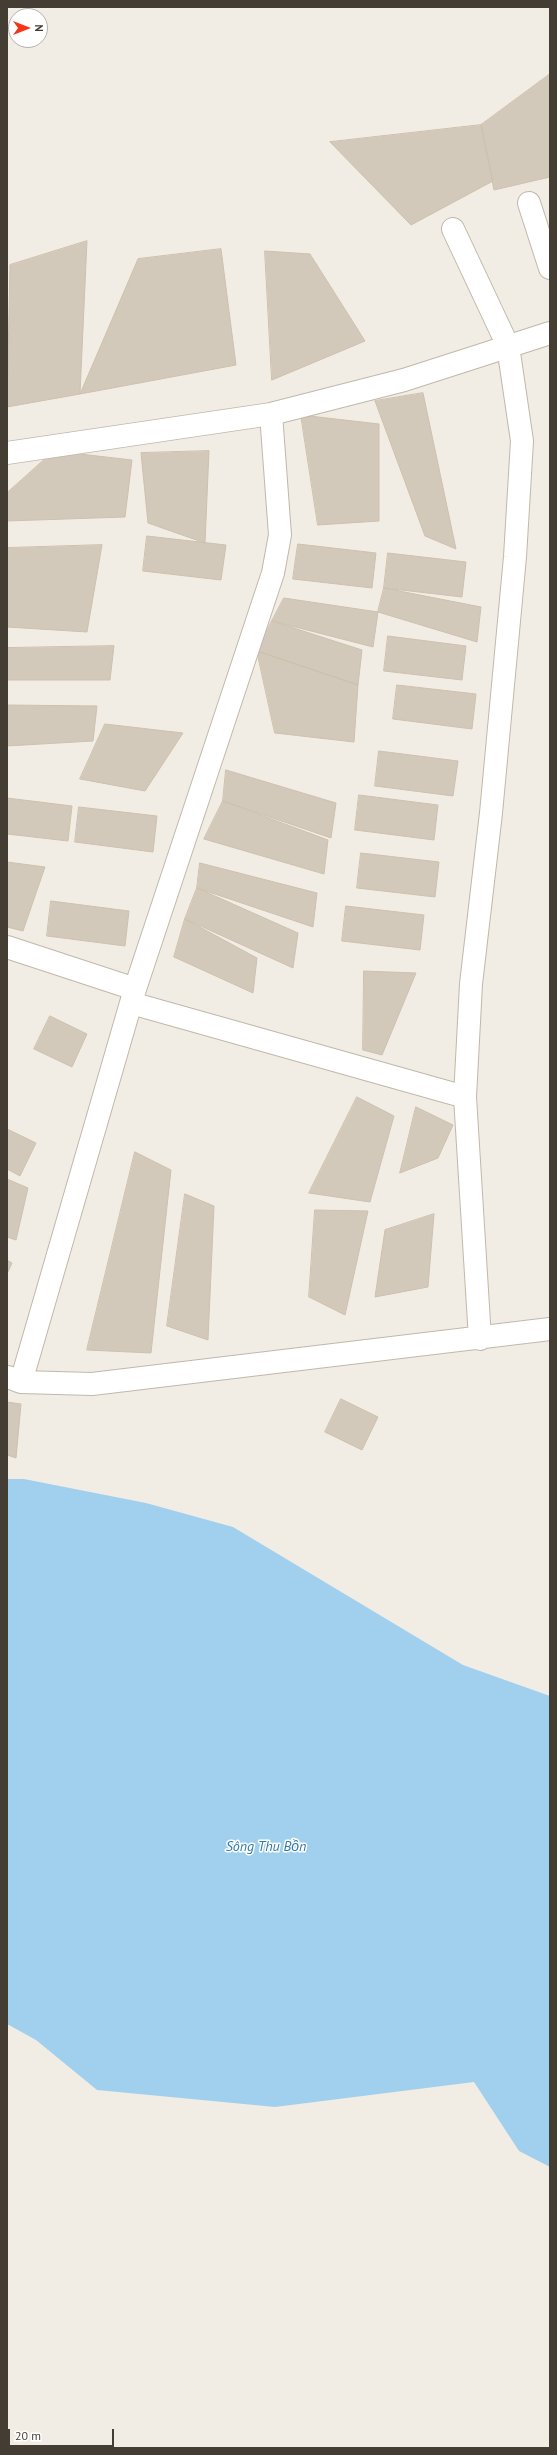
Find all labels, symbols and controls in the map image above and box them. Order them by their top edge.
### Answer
north arrow [8,8,48,48]
text: N [32,24,46,32]
water label: Sông Thu Bồn [226,1839,306,1855]
scale bar [10,2421,116,2447]
text: 20 m [15,2428,41,2443]

